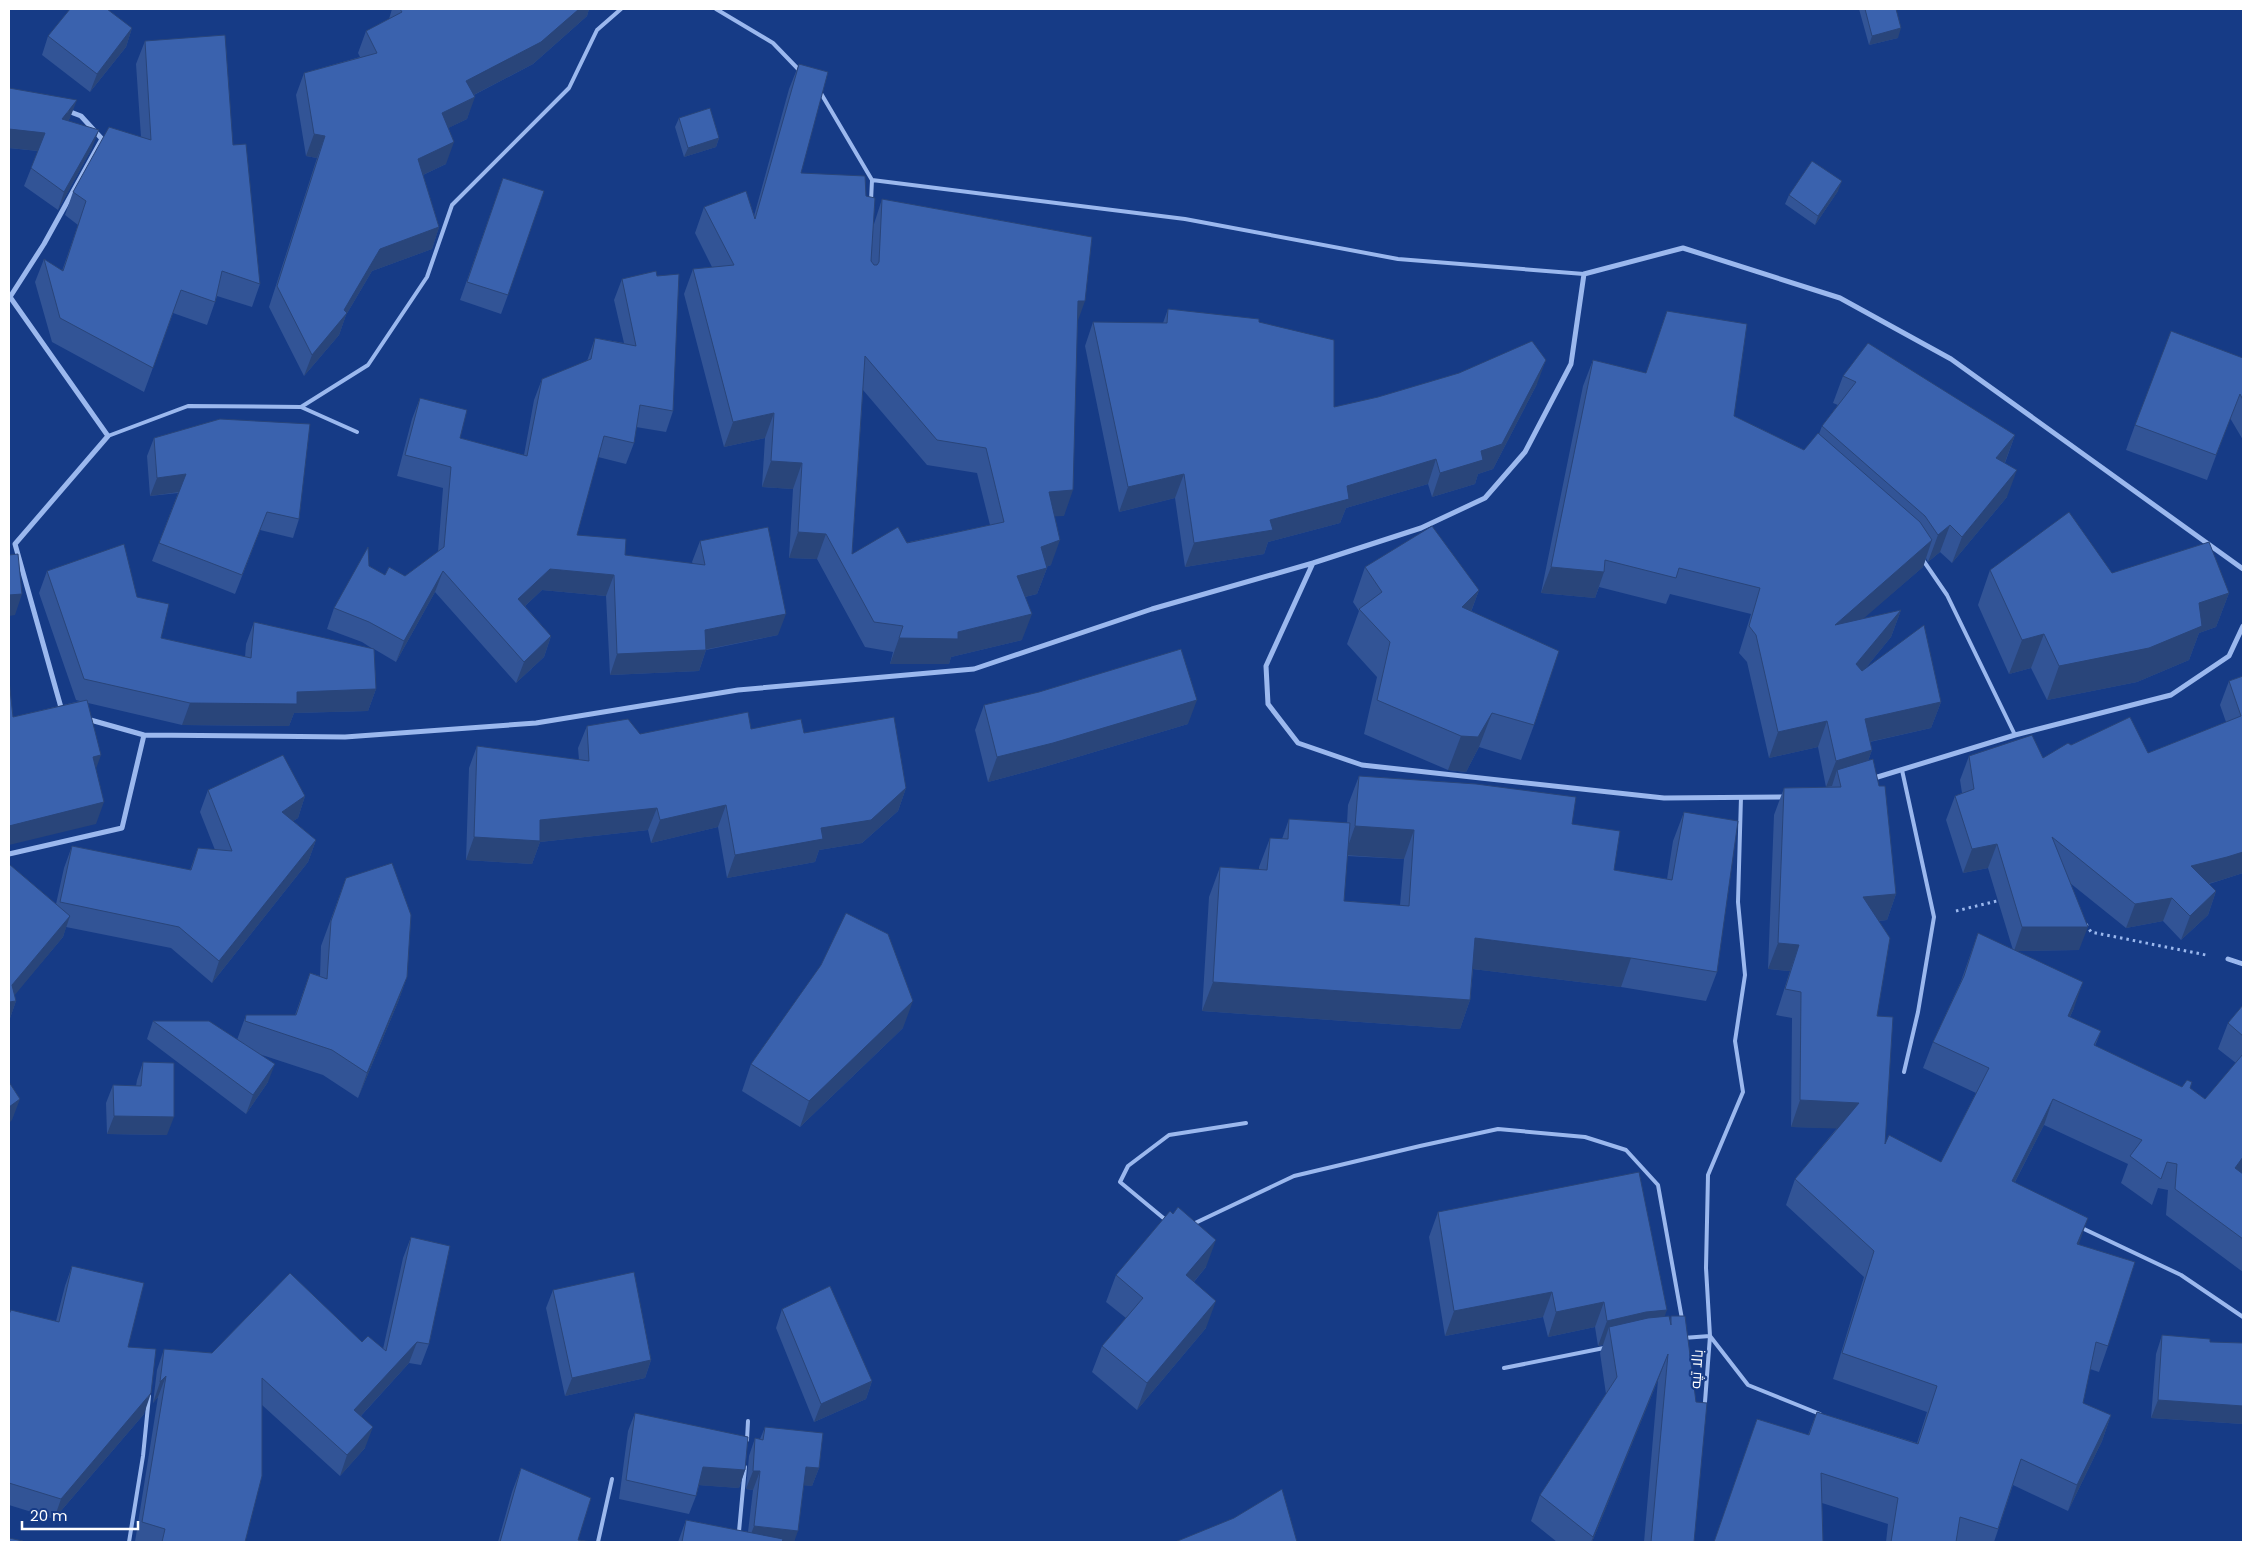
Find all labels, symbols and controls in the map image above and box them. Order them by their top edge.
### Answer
street label: بالا تپه [1684,1349,1708,1389]
scale bar [22,1498,139,1530]
text: 20 m [30,1505,68,1526]

